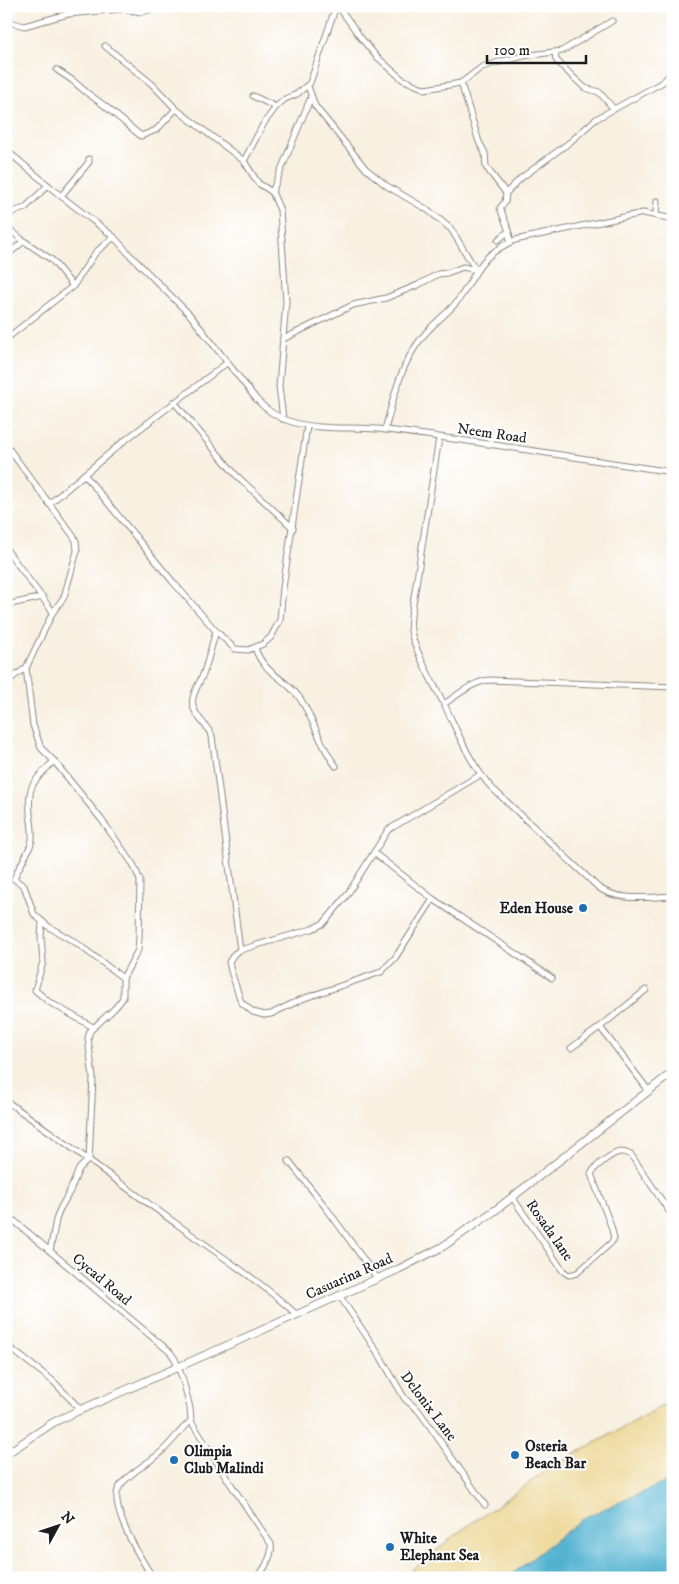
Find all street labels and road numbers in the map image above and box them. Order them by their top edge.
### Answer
street label: Neem Road [456,419,528,448]
street label: Rosada lane [522,1196,578,1265]
street label: Cycad Road [68,1249,136,1310]
street label: Casuarina Road [303,1249,396,1304]
street label: Delonix Lane [396,1368,461,1445]

